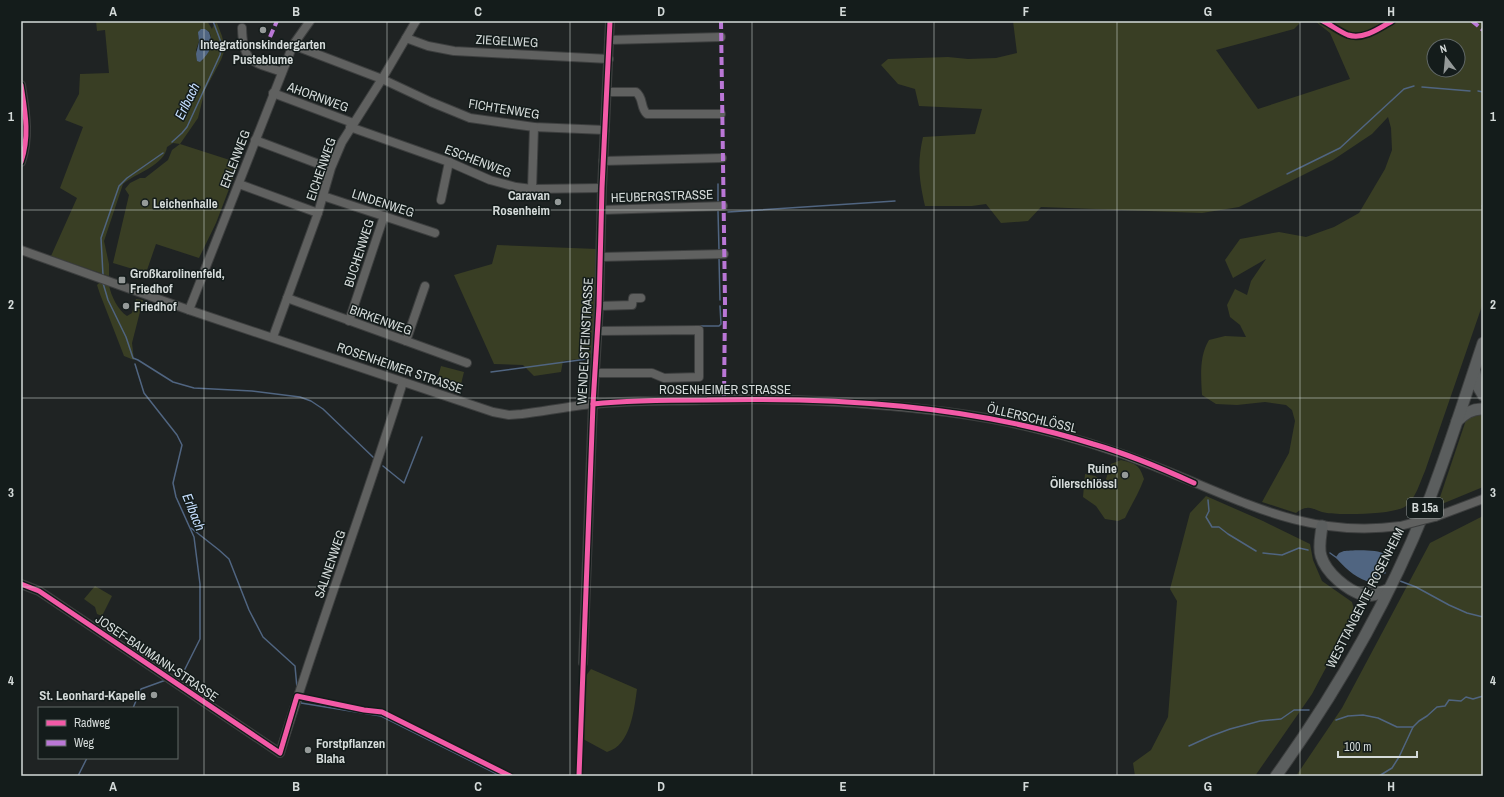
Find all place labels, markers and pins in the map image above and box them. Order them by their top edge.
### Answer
marker: Integrationskindergarten Pusteblume [258,25,268,35]
place label: Integrationskindergarten Pusteblume [200,36,326,68]
place label: Caravan Rosenheim [493,187,550,219]
place label: Leichenhalle [153,195,218,212]
marker: Caravan Rosenheim [553,197,563,207]
marker: Leichenhalle [140,198,150,208]
place label: Großkarolinenfeld, Friedhof [130,265,225,297]
marker: Großkarolinenfeld, Friedhof [117,275,127,285]
place label: Friedhof [134,298,177,315]
marker: Friedhof [121,301,131,311]
place label: Ruine Öllerschlössl [1050,460,1117,492]
marker: Ruine Öllerschlössl [1120,470,1130,480]
place label: St. Leonhard-Kapelle [39,687,146,704]
marker: St. Leonhard-Kapelle [149,690,159,700]
place label: Forstpflanzen Blaha [316,735,385,767]
marker: Forstpflanzen Blaha [303,745,313,755]

